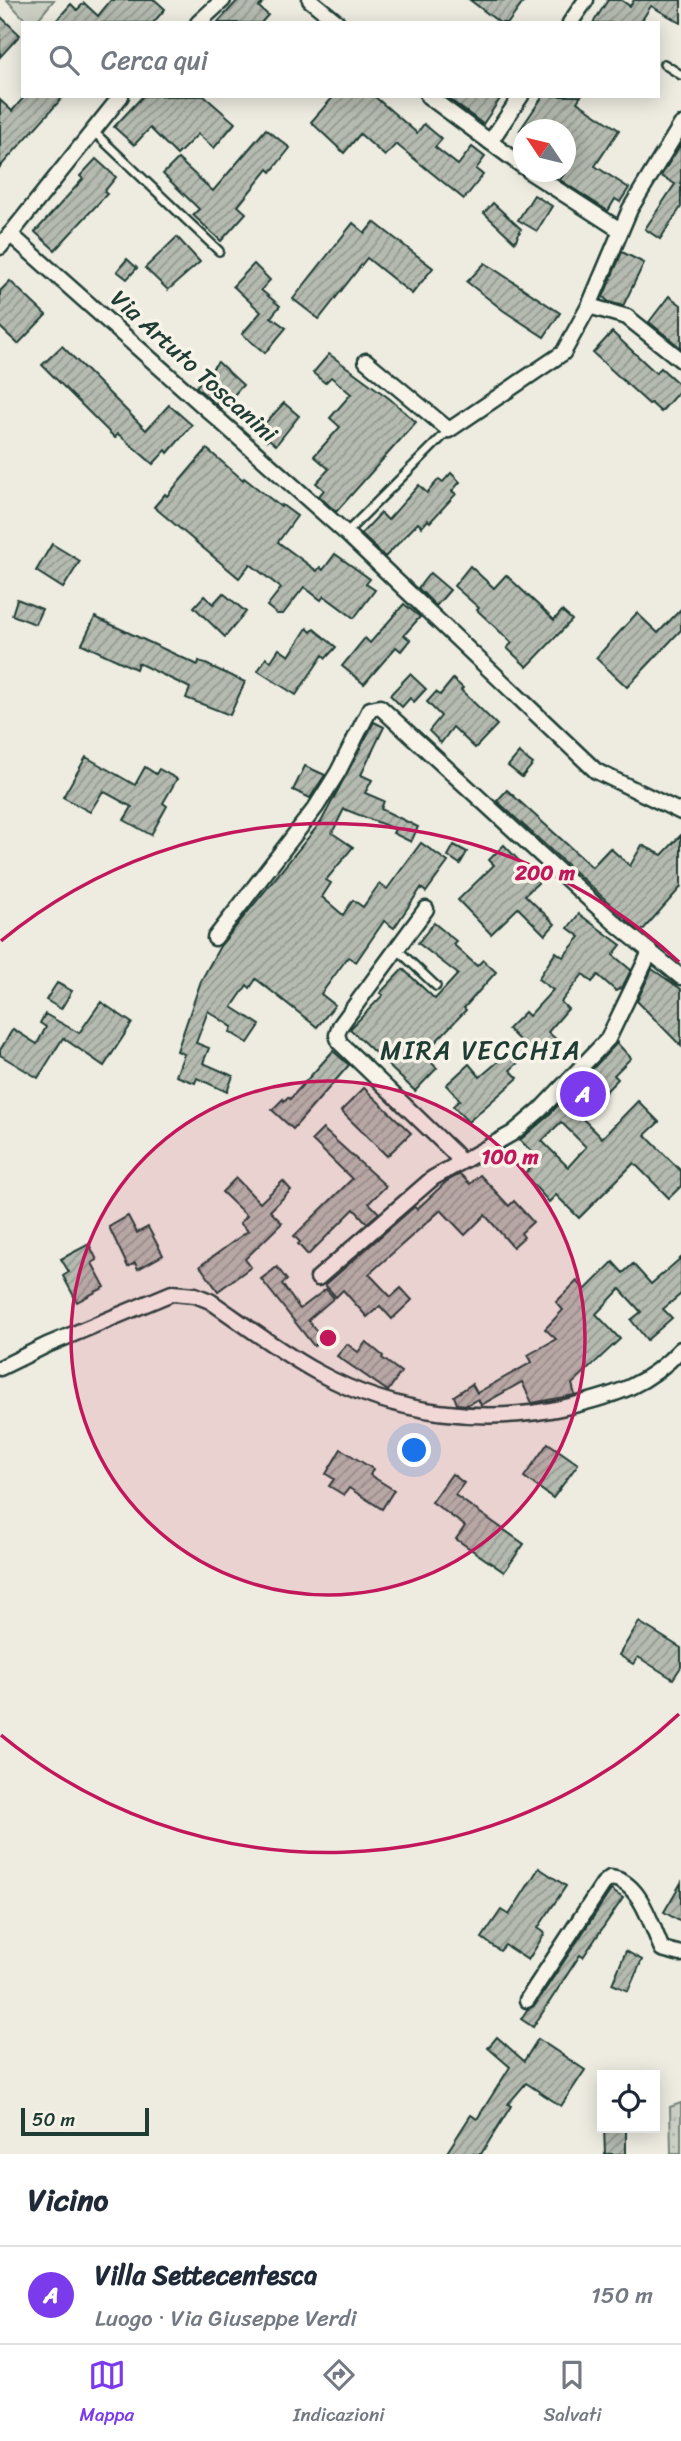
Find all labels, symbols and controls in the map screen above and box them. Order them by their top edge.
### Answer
search box [21,21,660,98]
text: Cerca qui [101,37,208,83]
icon: search [45,41,83,79]
north arrow [513,119,576,182]
street label: Via Artuto Toscanini [100,279,289,454]
text: 200 m [514,854,576,892]
district label: MIRA VECCHIA [380,1027,582,1073]
pin: A [560,1068,606,1120]
text: 100 m [481,1138,539,1176]
centre of rings [316,1326,340,1350]
your location [397,1433,431,1467]
map controls [597,2070,660,2133]
button: locate [597,2070,660,2133]
text: 50 m [32,2103,75,2136]
scale bar [21,2105,149,2137]
text: Vicino [28,2173,108,2227]
text: Villa Settecentesca [95,2252,317,2298]
text: A [43,2275,59,2316]
text: 150 m [591,2275,653,2316]
text: Luogo · Via Giuseppe Verdi [95,2298,357,2339]
tab: Mappa [79,2356,134,2431]
tab: Indicazioni [293,2356,384,2431]
tab: Salvati [543,2356,602,2431]

